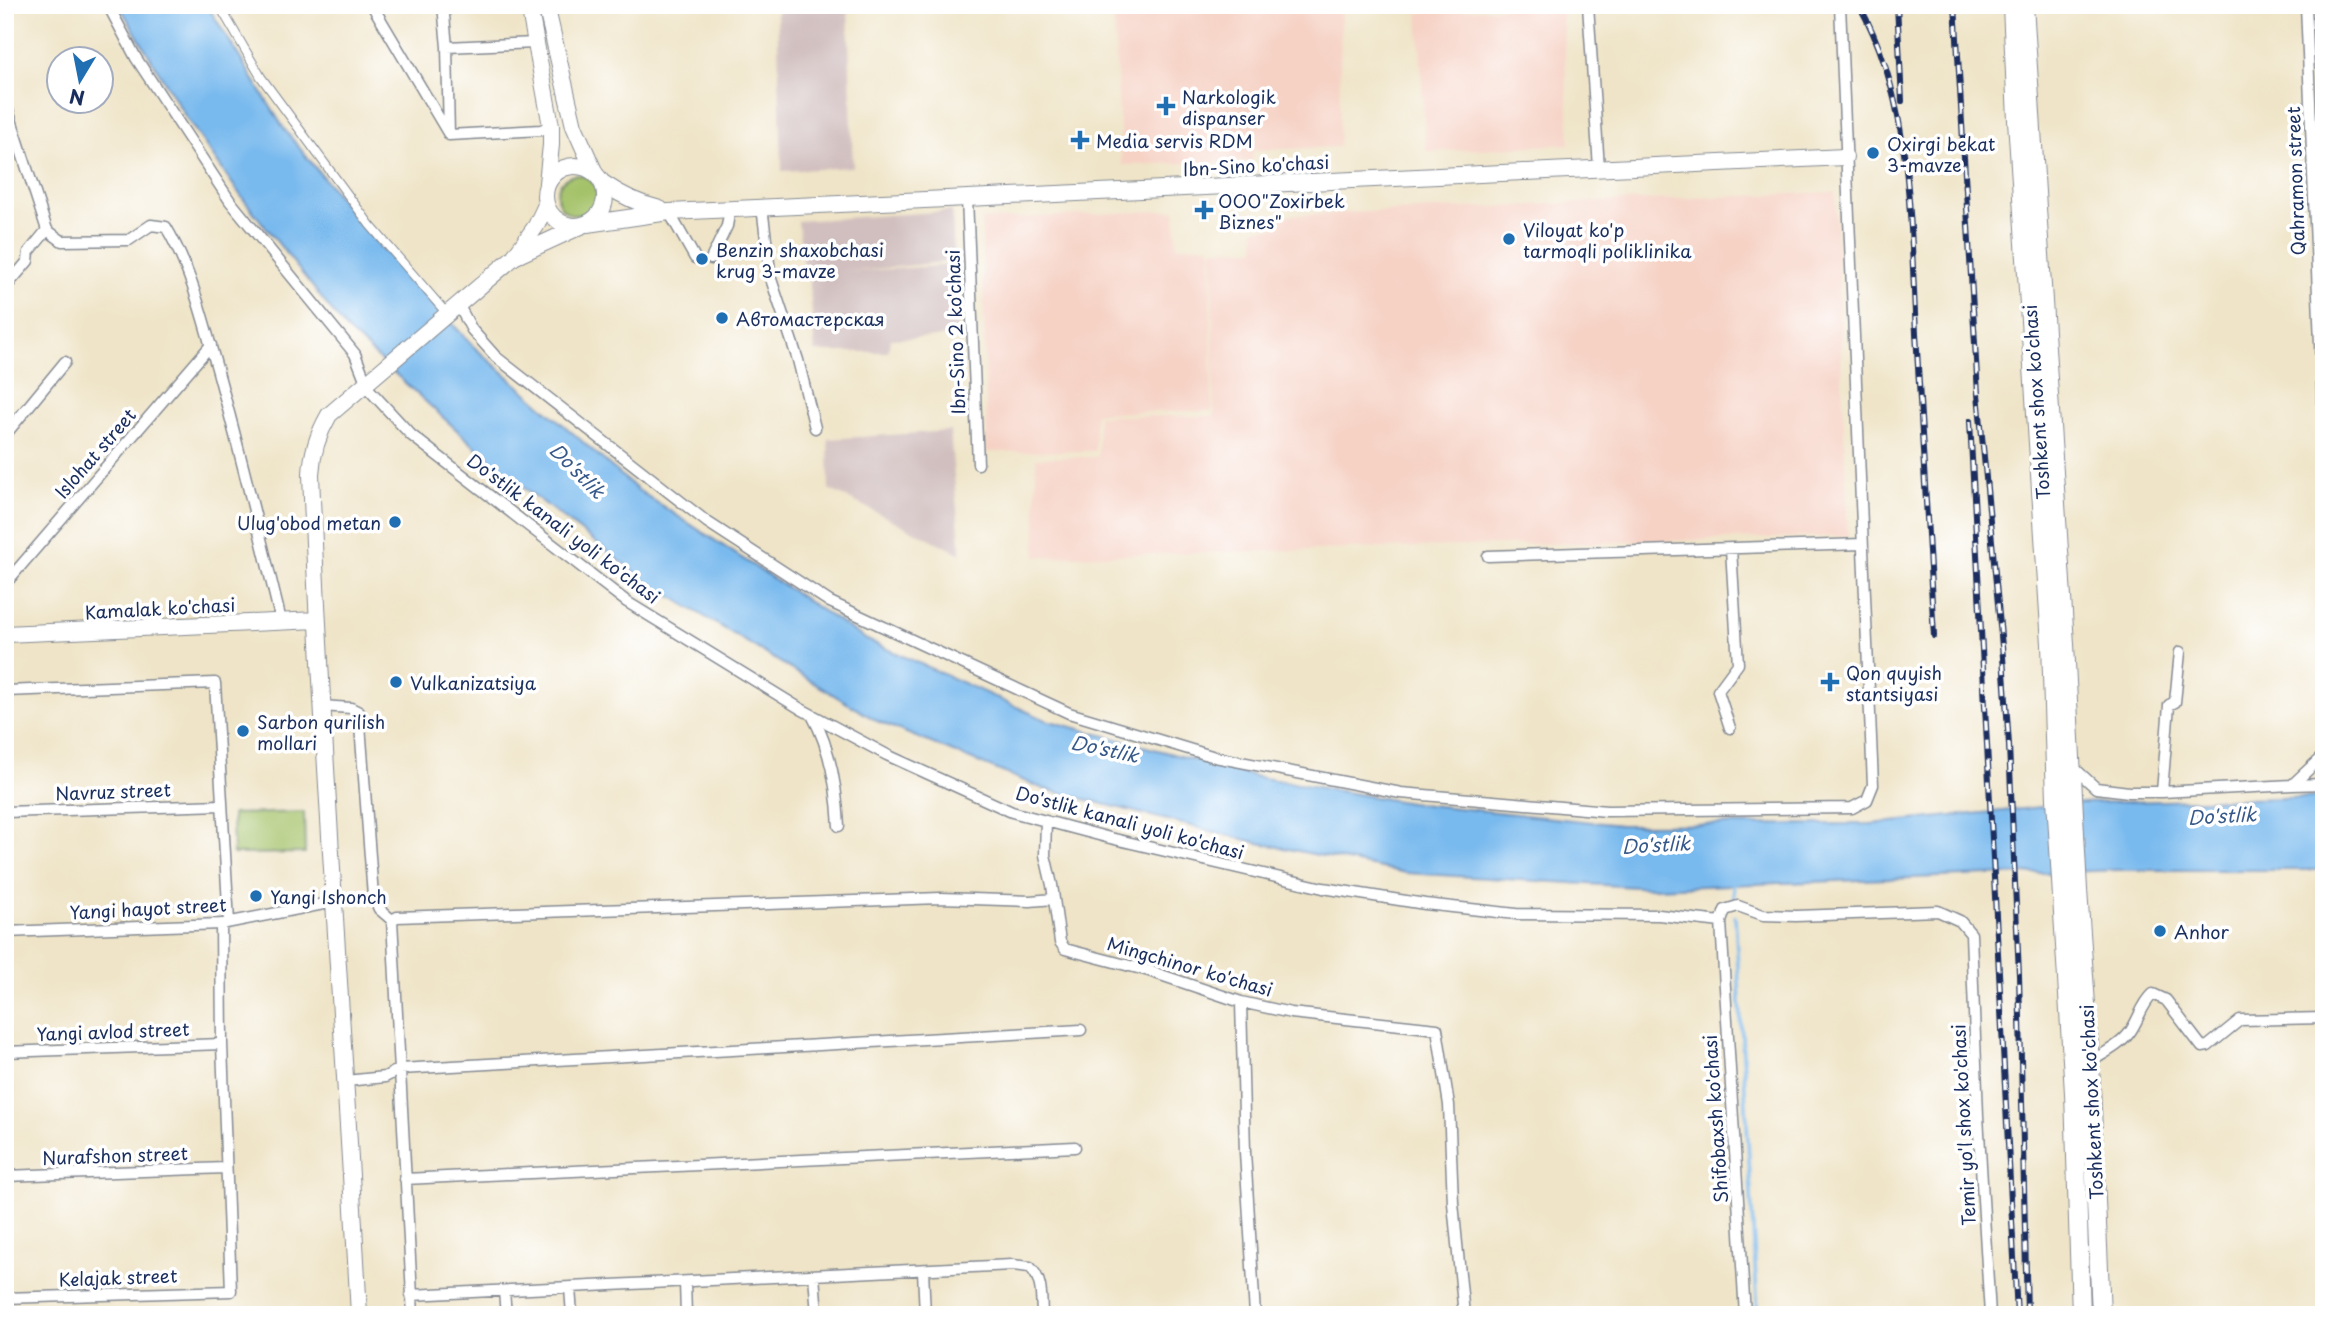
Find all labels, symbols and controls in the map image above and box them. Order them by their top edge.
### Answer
north arrow [46,46,116,116]
text: N [67,83,87,113]
place label: Narkologik dispanser [1182,83,1276,131]
marker: Narkologik dispanser [1156,96,1176,116]
street label: Qahramon street [2279,106,2311,256]
place label: Media servis RDM [1096,127,1253,154]
marker: Media servis RDM [1070,130,1090,150]
place label: Oxirgi bekat 3-mavze [1887,130,1995,178]
marker: Oxirgi bekat 3-mavze [1865,145,1881,161]
street label: Ibn-Sino ko'chasi [1182,148,1330,182]
place label: OOO"Zoxirbek Biznes" [1218,187,1345,235]
marker: OOO"Zoxirbek Biznes" [1196,202,1212,218]
place label: Viloyat ko'p tarmoqli poliklinika [1523,216,1692,264]
marker: Viloyat ko'p tarmoqli poliklinika [1501,231,1517,247]
place label: Benzin shaxobchasi krug 3-mavze [716,236,884,284]
street label: Ibn-Sino 2 ko'chasi [939,249,971,415]
marker: Benzin shaxobchasi krug 3-mavze [694,251,710,267]
street label: Toshkent shox ko'chasi [2016,304,2056,500]
place label: Автомастерская [736,305,885,332]
marker: Автомастерская [714,310,730,326]
street label: Islohat street [48,402,142,504]
water label: Do'stlik [544,436,613,505]
street label: Do'stlik kanali yoli ko'chasi [462,446,666,610]
place label: Ulug'obod metan [237,509,381,536]
marker: Ulug'obod metan [387,514,403,530]
street label: Kamalak ko'chasi [84,591,236,625]
place label: Qon quyish stantsiyasi [1846,659,1942,707]
place label: Vulkanizatsiya [410,669,537,696]
marker: Qon quyish stantsiyasi [1820,672,1840,692]
marker: Vulkanizatsiya [388,674,404,690]
place label: Sarbon qurilish mollari [257,708,385,756]
marker: Sarbon qurilish mollari [235,723,251,739]
water label: Do'stlik [1069,727,1143,769]
street label: Navruz street [55,775,171,807]
street label: Do'stlik kanali yoli ko'chasi [1013,779,1247,865]
water label: Do'stlik [2187,799,2258,831]
water label: Do'stlik [1621,828,1692,860]
place label: Yangi Ishonch [270,883,387,910]
marker: Yangi Ishonch [248,888,264,904]
street label: Yangi hayot street [69,890,227,926]
place label: Anhor [2174,918,2230,945]
marker: Anhor [2152,923,2168,939]
street label: Mingchinor ko'chasi [1104,929,1276,1003]
street label: Toshkent shox ko'chasi [2072,1004,2110,1200]
street label: Yangi avlod street [36,1015,190,1047]
street label: Temir yo'l shox ko'chasi [1944,1024,1982,1226]
street label: Shifobaxsh ko'chasi [1696,1034,1734,1204]
street label: Nurafshon street [42,1139,188,1171]
street label: Kelajak street [58,1261,178,1293]

